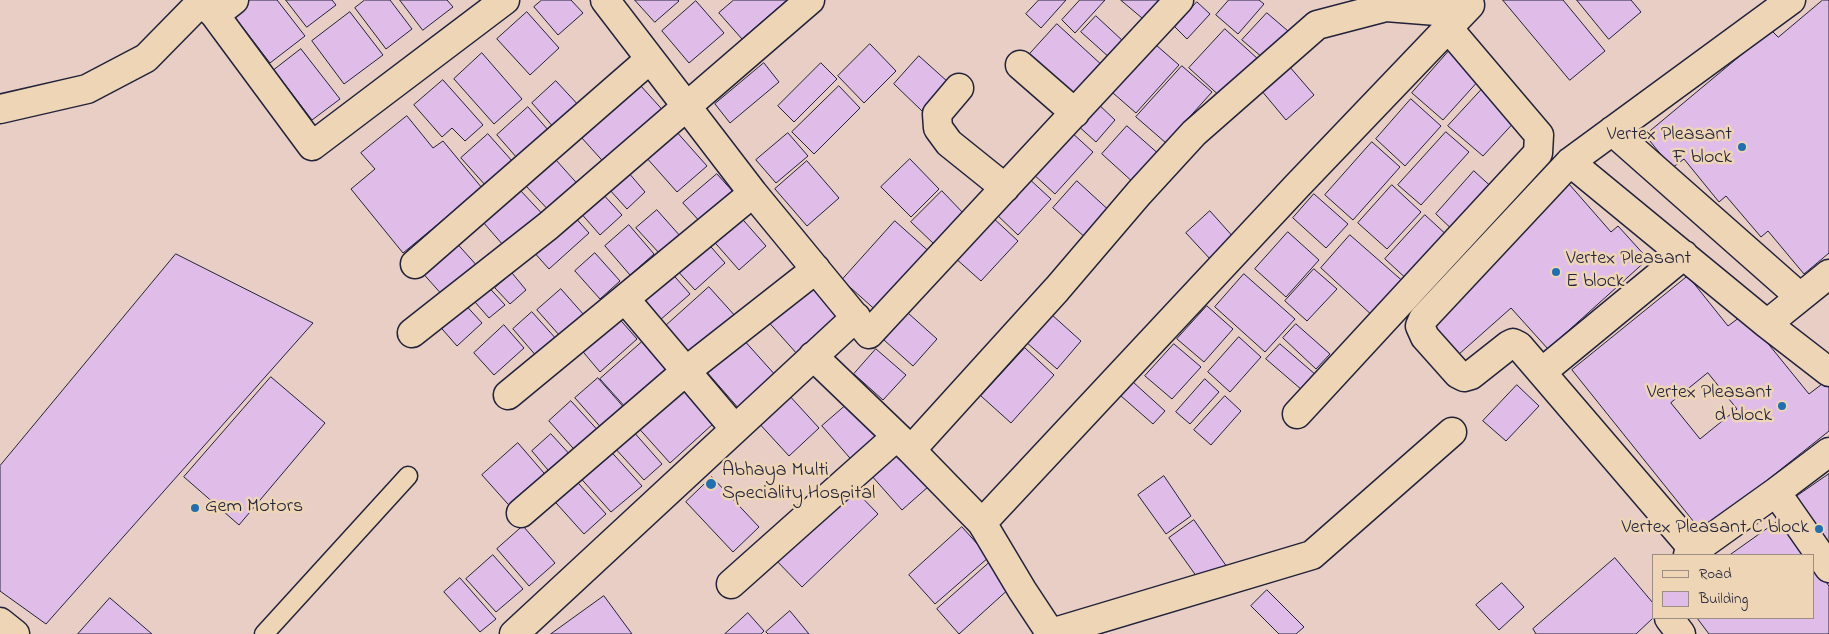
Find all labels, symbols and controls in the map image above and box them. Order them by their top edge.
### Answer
place label: Vertex Pleasant F block [1607,124,1732,171]
marker: Vertex Pleasant F block [1736,141,1748,153]
place label: Vertex Pleasant E block [1566,248,1691,295]
marker: Vertex Pleasant E block [1550,266,1562,278]
place label: Vertex Pleasant d block [1647,382,1772,429]
marker: Vertex Pleasant d block [1776,400,1788,412]
place label: Abhaya Multi Speciality Hospital [722,460,875,507]
marker: Abhaya Multi Speciality Hospital [704,477,718,491]
place label: Gem Motors [205,496,303,520]
marker: Gem Motors [189,502,201,514]
place label: Vertex Pleasant C block [1621,517,1809,541]
marker: Vertex Pleasant C block [1813,523,1825,535]
legend [1652,554,1814,619]
text: Road [1699,563,1732,585]
text: Building [1699,588,1748,610]

